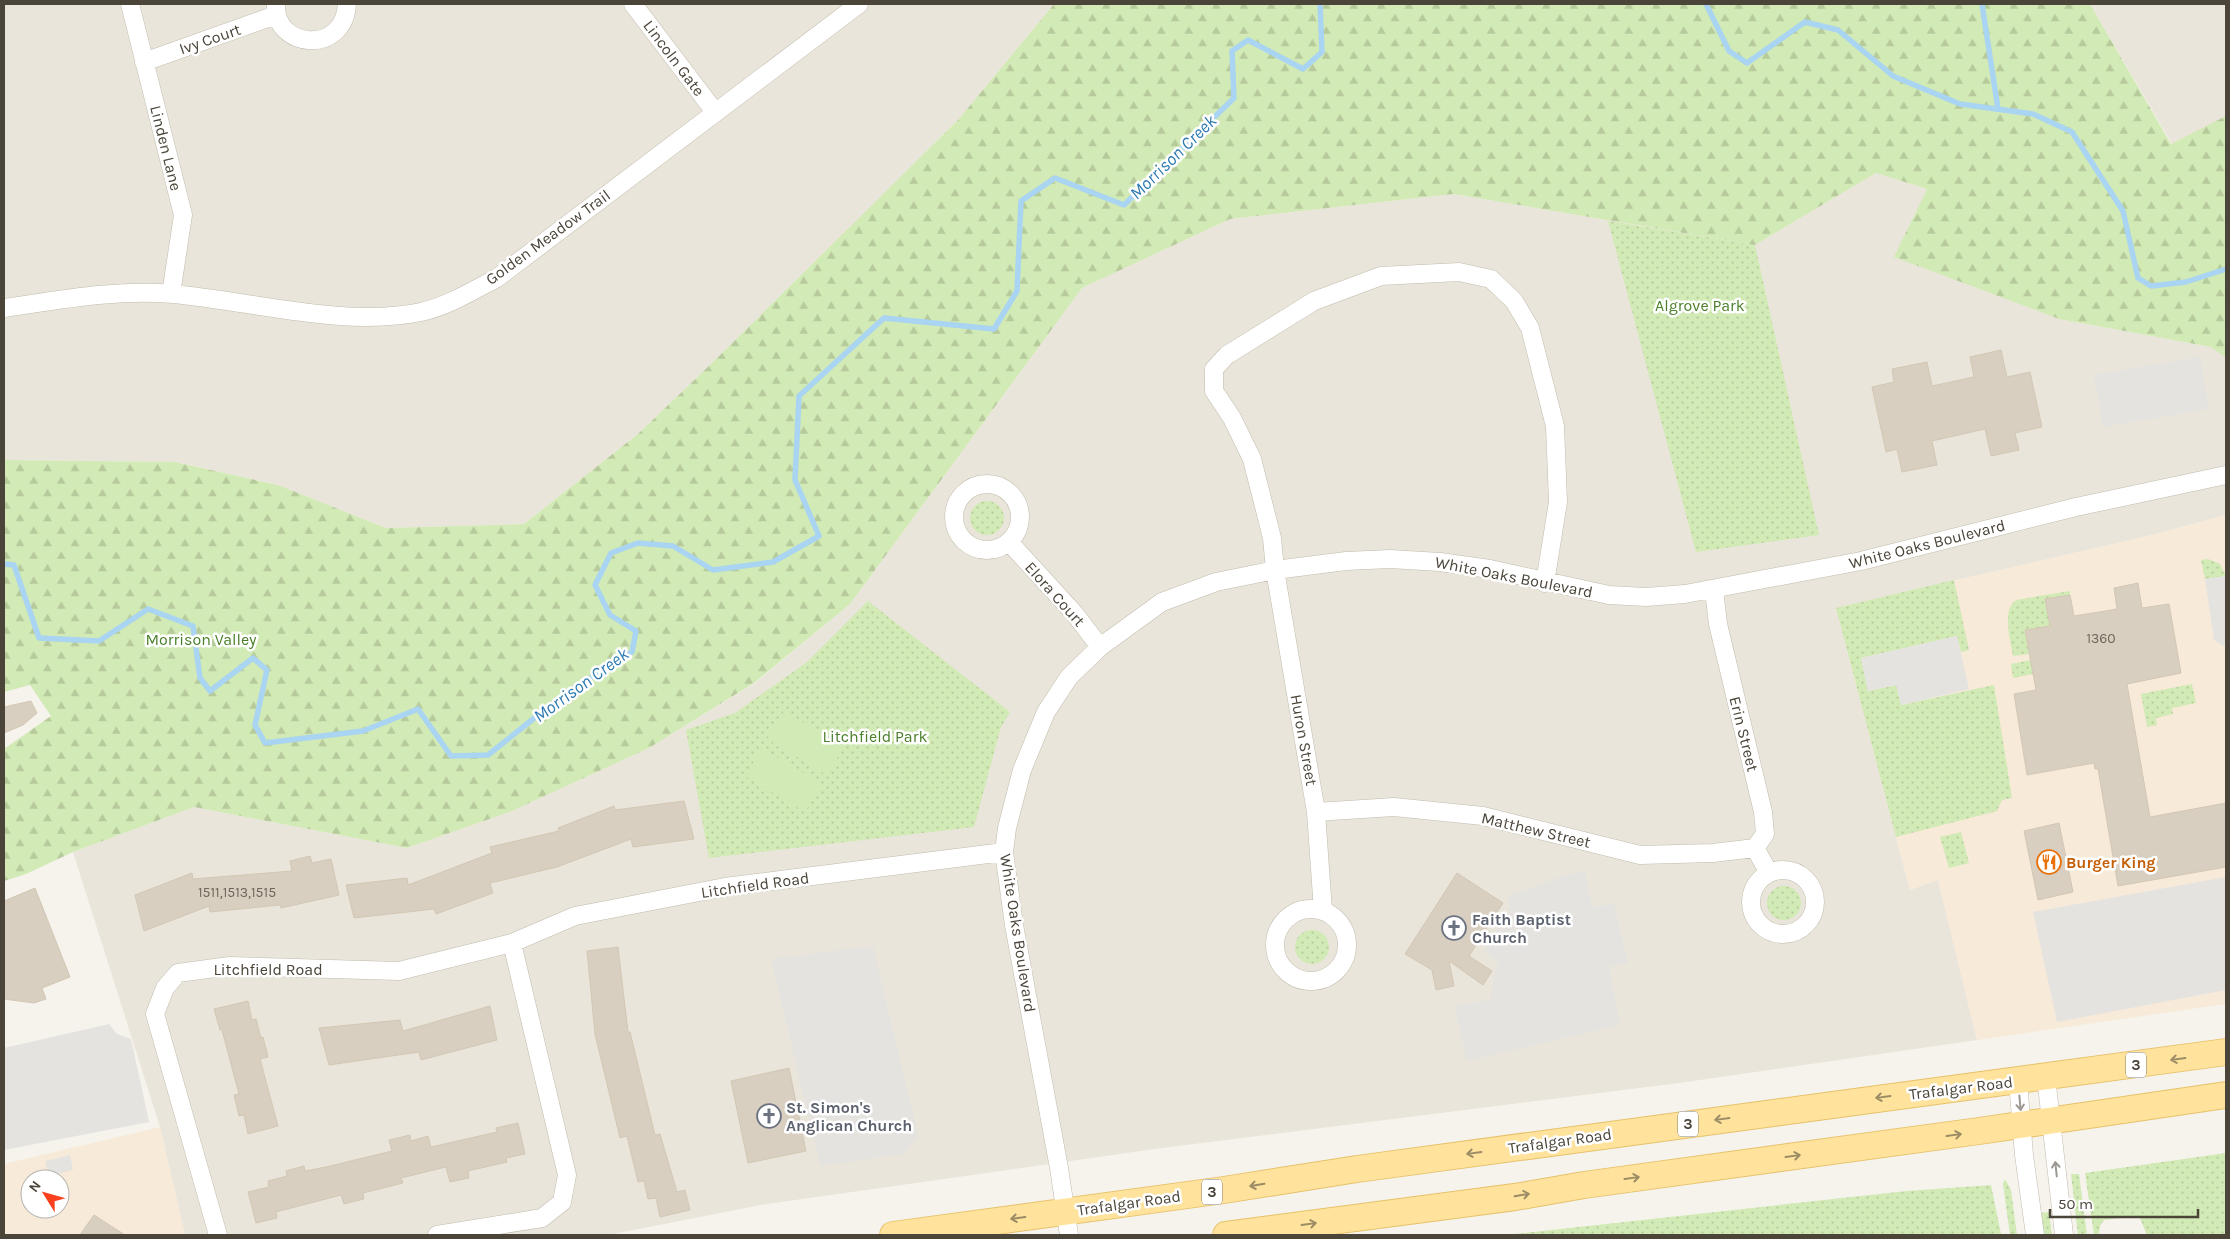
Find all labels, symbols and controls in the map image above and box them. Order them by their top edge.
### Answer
street label: Lincoln Gate [639,16,709,100]
street label: Ivy Court [177,20,243,58]
street label: Linden Lane [146,103,186,193]
water label: Morrison Creek [1125,109,1222,204]
street label: Golden Meadow Trail [482,185,614,289]
park label: Algrove Park [1655,296,1745,315]
street label: White Oaks Boulevard [1847,515,2007,573]
street label: White Oaks Boulevard [1434,552,1594,602]
street label: Elora Court [1021,558,1089,630]
park label: Morrison Valley [145,630,257,649]
house number: 1360 [2086,630,2116,647]
water label: Morrison Creek [529,642,634,727]
street label: Huron Street [1287,693,1321,787]
street label: Erin Street [1725,694,1763,774]
park label: Litchfield Park [823,727,927,746]
street label: Matthew Street [1480,808,1592,852]
restaurant icon: Burger King [2036,849,2062,875]
street label: White Oaks Boulevard [996,852,1040,1014]
place label: Burger King [2066,853,2156,872]
street label: Litchfield Road [700,868,810,902]
house number: 1511,1513,1515 [198,884,276,901]
place label: Faith Baptist Church [1472,910,1571,947]
church icon: Faith Baptist Church [1441,915,1467,941]
street label: Litchfield Road [213,960,323,979]
road number: 3 [2126,1052,2146,1078]
one-way arrow [2170,1054,2186,1064]
street label: Trafalgar Road [1908,1072,2014,1104]
one-way arrow [1875,1093,1891,1103]
one-way arrow [2015,1094,2025,1110]
place label: St. Simon's Anglican Church [786,1098,912,1135]
church icon: St. Simon's Anglican Church [756,1103,782,1129]
road number: 3 [1678,1112,1698,1136]
one-way arrow [1714,1114,1730,1124]
street label: Trafalgar Road [1507,1124,1613,1158]
one-way arrow [1946,1129,1962,1139]
one-way arrow [1467,1148,1483,1158]
one-way arrow [1785,1151,1801,1161]
one-way arrow [2051,1162,2061,1178]
north arrow [20,1169,70,1219]
one-way arrow [1624,1173,1640,1183]
text: N [25,1177,45,1196]
road number: 3 [1202,1180,1222,1204]
one-way arrow [1250,1180,1266,1190]
street label: Trafalgar Road [1076,1186,1182,1220]
scale bar [2050,1186,2198,1218]
one-way arrow [1514,1190,1530,1200]
text: 50 m [2058,1195,2093,1213]
one-way arrow [1010,1213,1026,1223]
one-way arrow [1301,1219,1317,1229]

